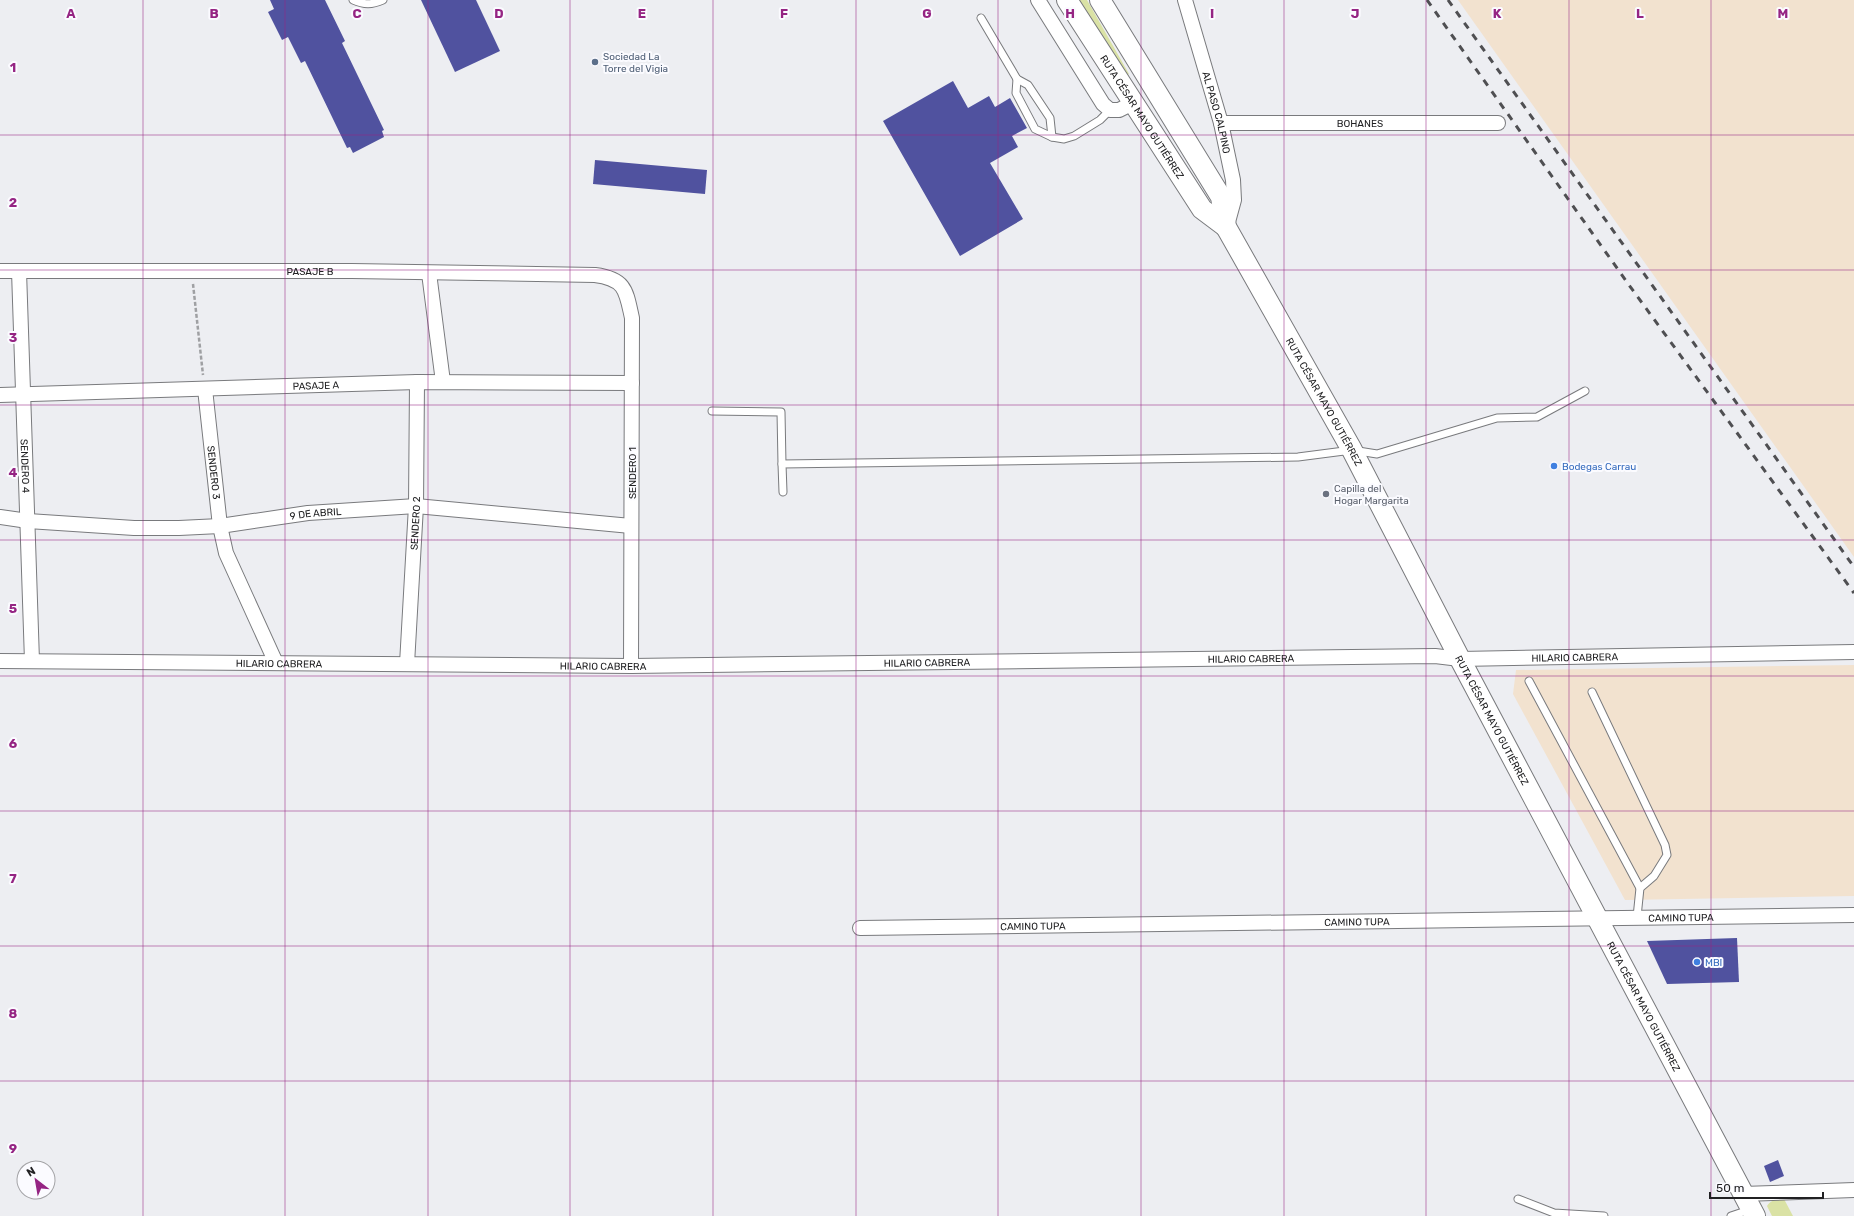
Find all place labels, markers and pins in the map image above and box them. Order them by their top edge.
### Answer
place label: Sociedad La Torre del Vigia [603,51,668,75]
marker: Sociedad La Torre del Vigia [590,57,600,67]
marker: Bodegas Carrau [1549,461,1559,471]
place label: Bodegas Carrau [1562,461,1636,473]
place label: Capilla del Hogar Margarita [1334,483,1409,507]
marker: Capilla del Hogar Margarita [1321,489,1331,499]
marker: MBI [1692,957,1702,967]
place label: MBI [1705,957,1722,969]

